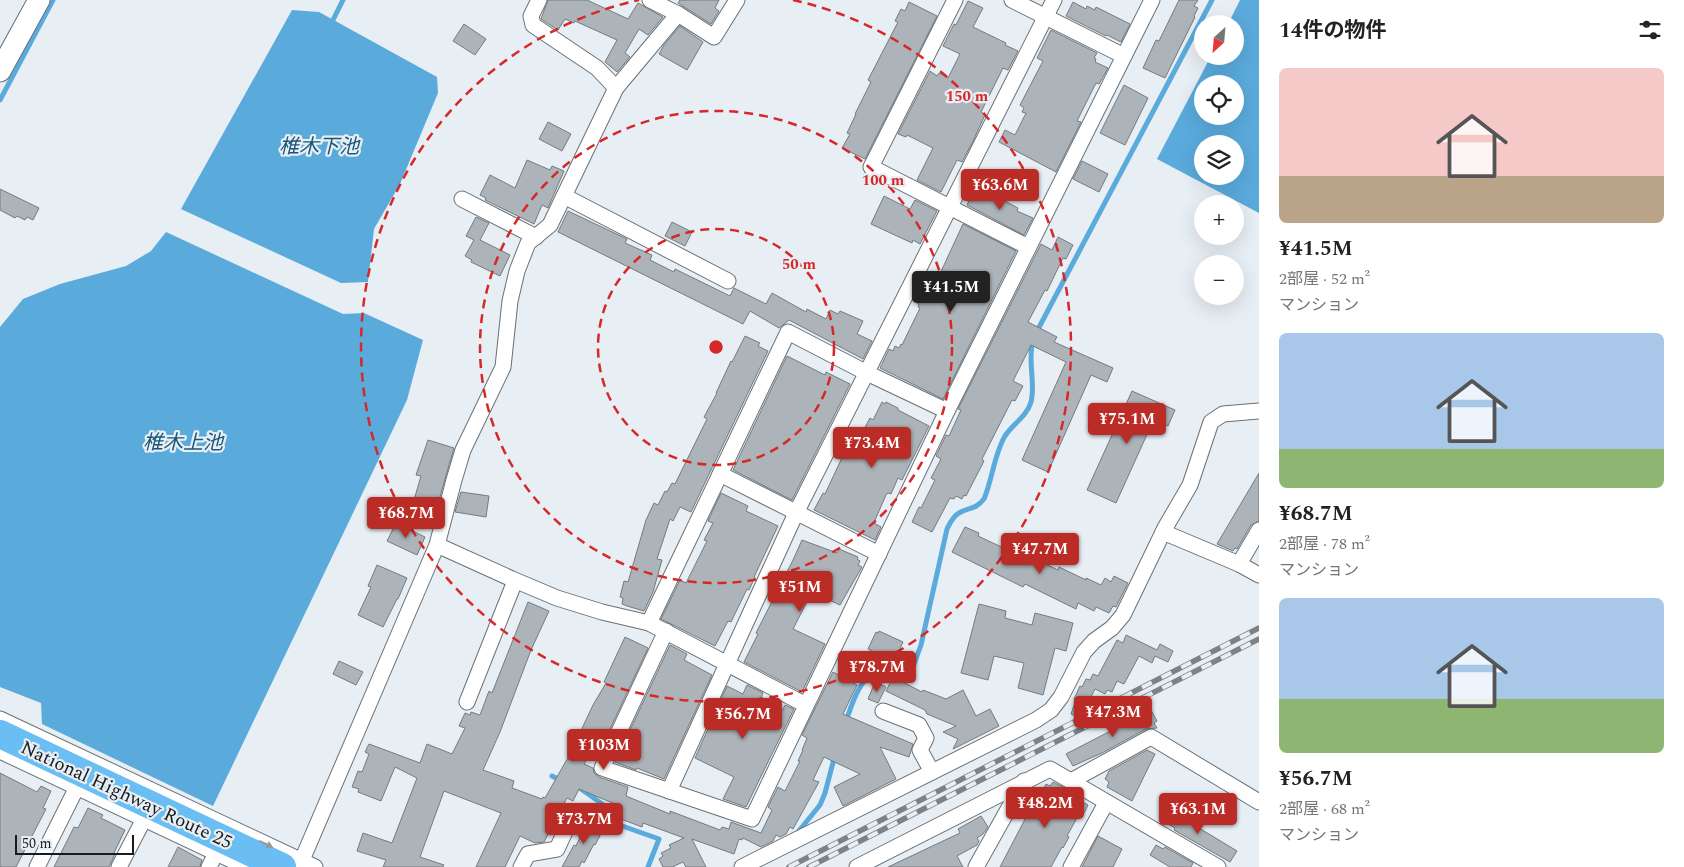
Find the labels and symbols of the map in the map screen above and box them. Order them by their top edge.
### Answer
north arrow [1194,15,1244,65]
text: 150 m [946,85,989,108]
water label: 椎木下池 [279,132,361,162]
pin: ¥63.6M [959,168,1041,211]
text: 100 m [862,169,905,192]
text: 50 m [782,253,817,276]
pin: ¥41.5M [910,270,992,313]
centre of rings [707,338,725,356]
pin: ¥75.1M [1086,402,1168,445]
pin: ¥73.4M [831,426,913,469]
water label: 椎木上池 [143,428,225,458]
pin: ¥68.7M [365,496,447,539]
pin: ¥47.7M [999,532,1081,575]
pin: ¥51M [770,570,830,613]
pin: ¥78.7M [836,650,918,693]
pin: ¥47.3M [1072,696,1154,738]
pin: ¥56.7M [702,698,784,740]
pin: ¥103M [569,728,639,771]
street label: National Highway Route 25 [16,733,237,857]
pin: ¥48.2M [1004,786,1086,829]
pin: ¥63.1M [1157,792,1239,835]
pin: ¥73.7M [543,802,625,845]
scale bar [15,832,134,855]
one-way arrow [259,840,273,848]

